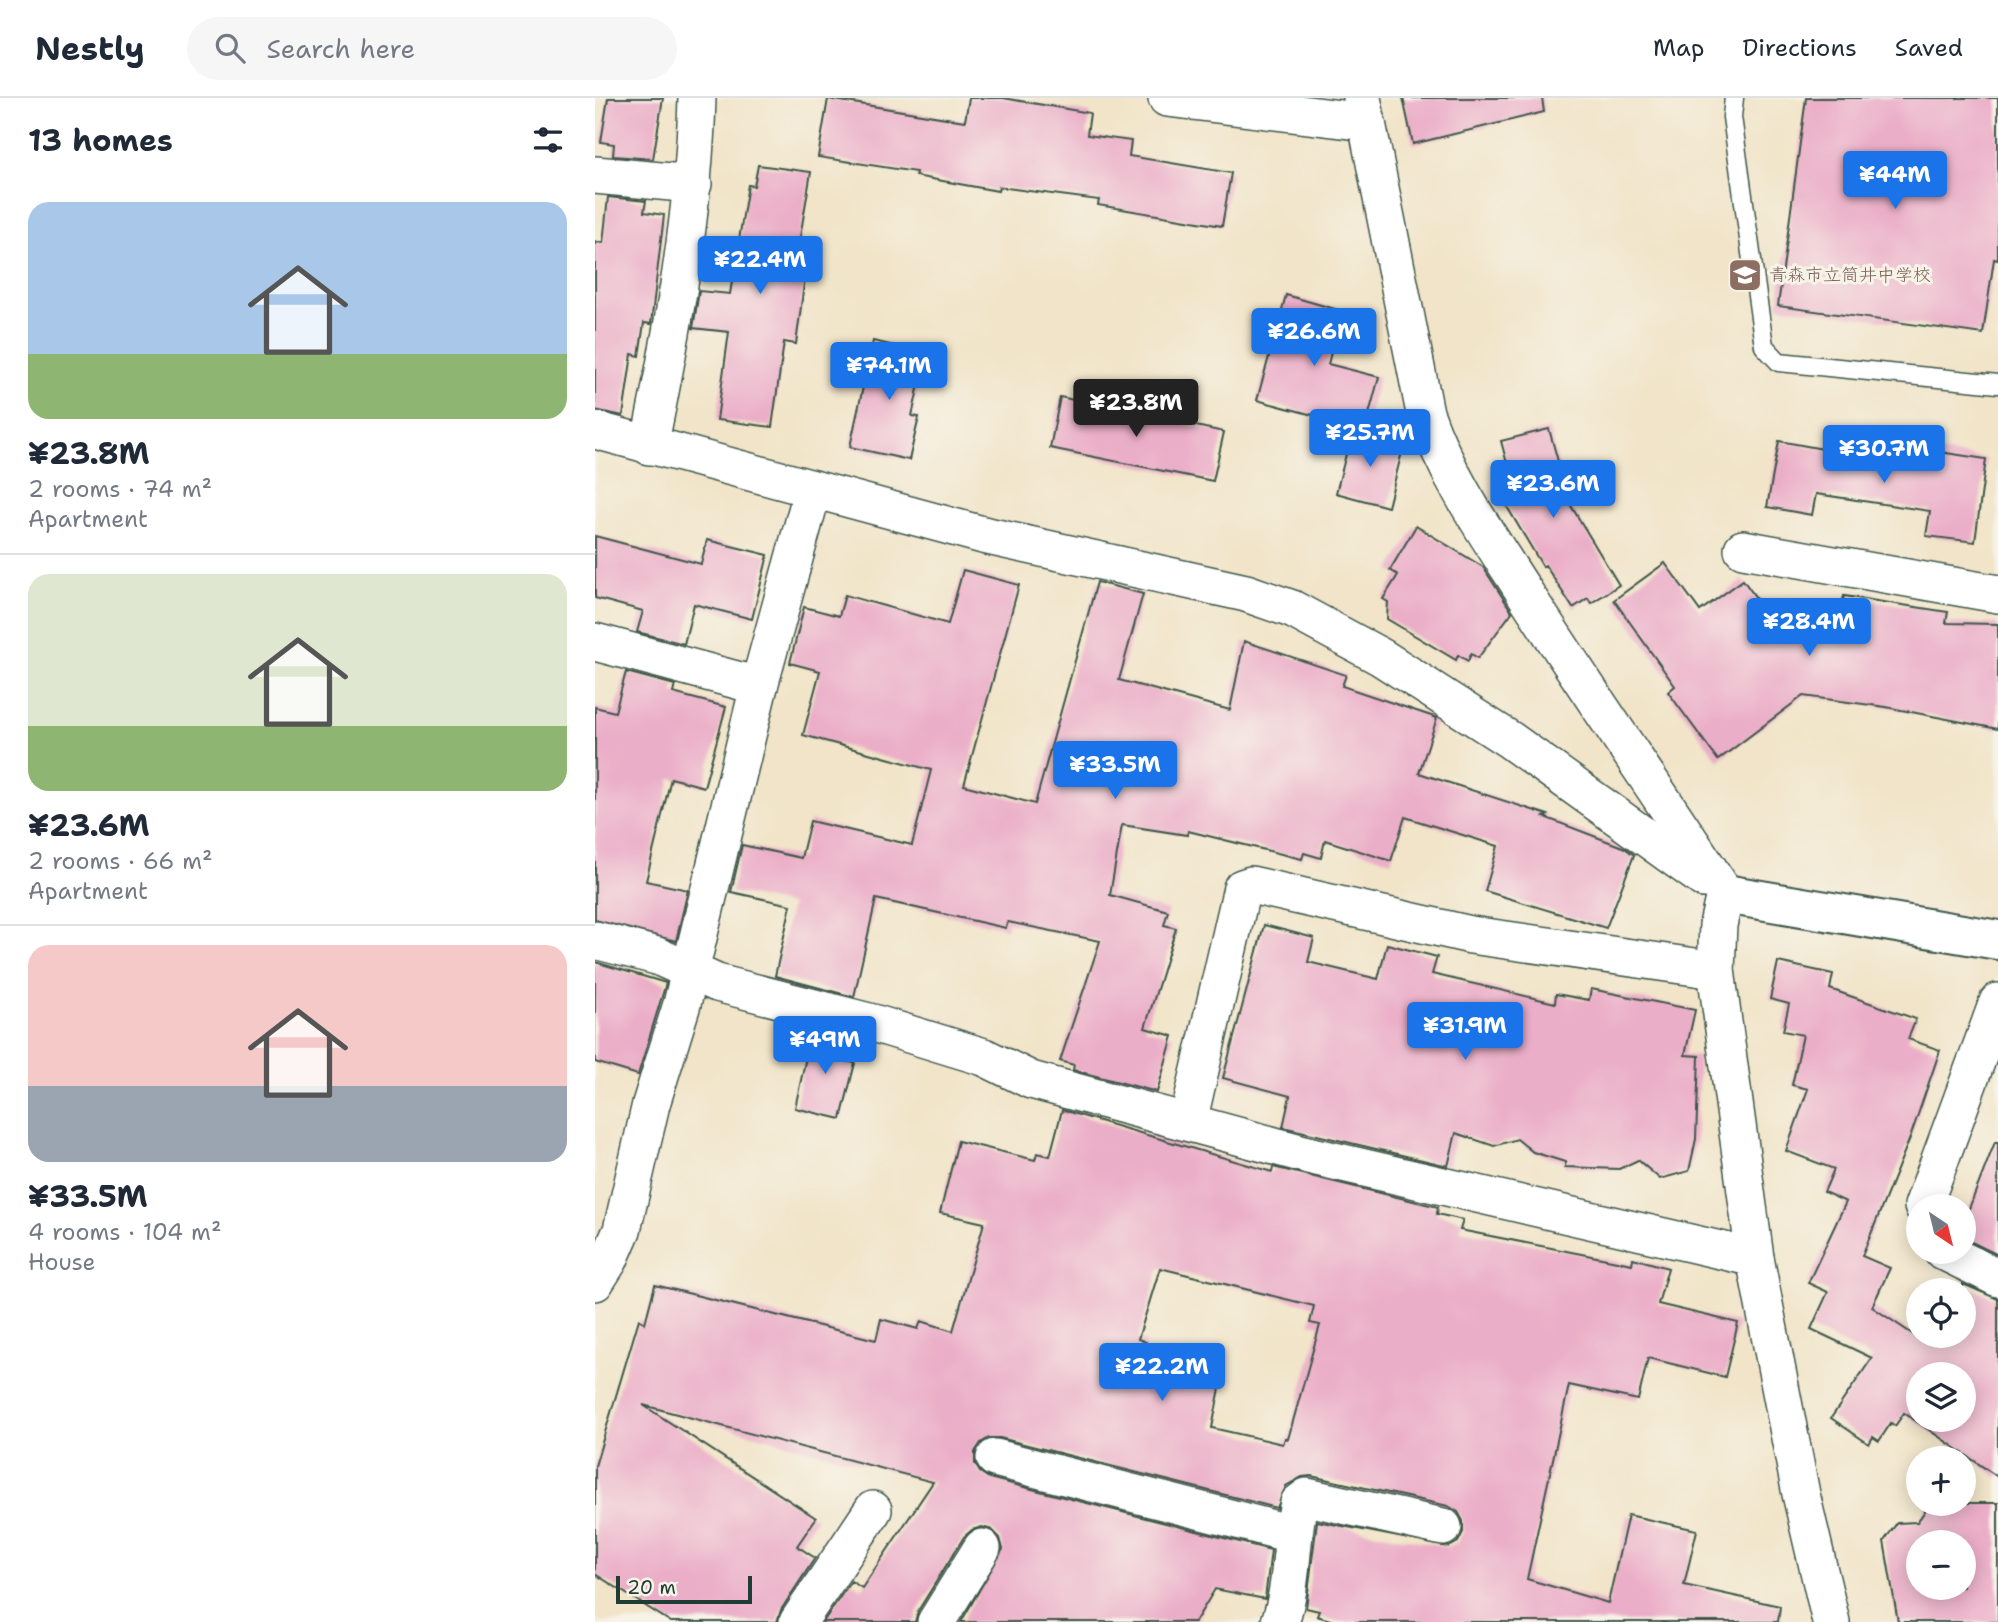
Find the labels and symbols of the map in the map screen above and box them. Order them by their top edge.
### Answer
pin: ¥44M [1854,152,1936,211]
pin: ¥22.4M [703,236,817,296]
school or university icon: 青森市立筒井中学校 [1726,256,1764,294]
place label: 青森市立筒井中学校 [1769,263,1931,287]
pin: ¥26.6M [1257,308,1371,368]
pin: ¥74.1M [832,342,946,402]
pin: ¥23.8M [1079,380,1193,439]
pin: ¥25.7M [1313,410,1427,469]
pin: ¥30.7M [1827,426,1941,485]
pin: ¥23.6M [1496,460,1610,520]
pin: ¥28.4M [1752,598,1866,658]
pin: ¥33.5M [1058,742,1172,801]
pin: ¥31.9M [1408,1002,1522,1062]
pin: ¥49M [784,1016,866,1076]
north arrow [1906,1194,1976,1264]
pin: ¥22.2M [1105,1344,1219,1403]
scale bar [616,1573,753,1605]

